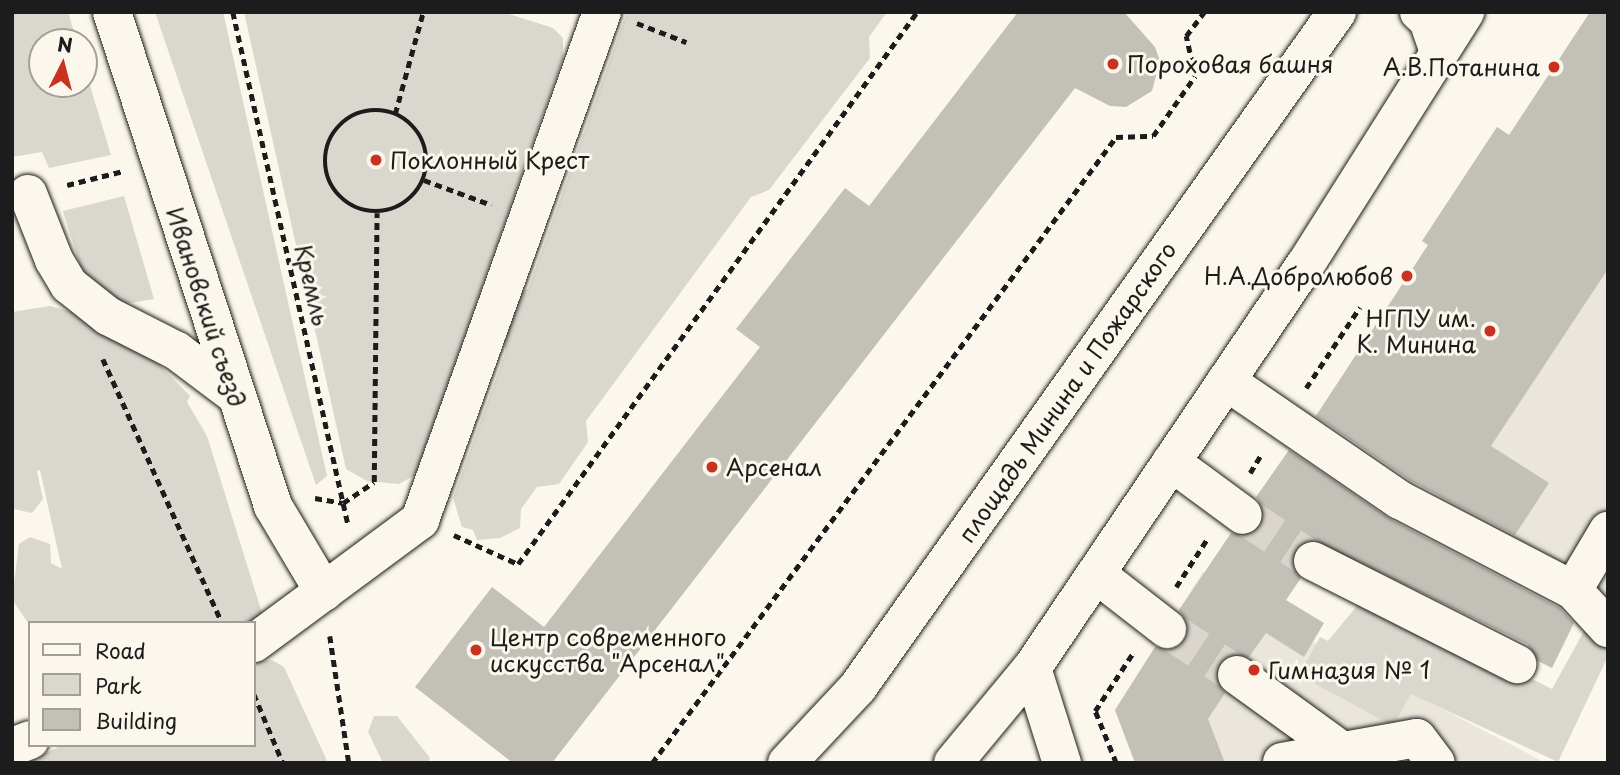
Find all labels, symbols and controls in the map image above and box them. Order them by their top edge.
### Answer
north arrow [28,28,98,98]
text: N [56,29,74,59]
place label: Пороховая башня [1127,50,1333,78]
place label: А.В.Потанина [1383,53,1540,81]
marker: Пороховая башня [1105,56,1121,72]
marker: А.В.Потанина [1546,59,1562,75]
place label: Поклонный Крест [390,146,589,174]
marker: Поклонный Крест [368,152,384,168]
street label: Ивановский съезд [160,203,252,411]
street label: площадь Минина и Пожарского [952,235,1182,549]
street label: Кремль [289,242,335,328]
place label: Н.А.Добролюбов [1204,262,1393,290]
marker: Н.А.Добролюбов [1399,268,1415,284]
place label: НГПУ им. К. Минина [1356,304,1476,358]
marker: НГПУ им. К. Минина [1482,323,1498,339]
place label: Арсенал [726,453,822,481]
marker: Арсенал [704,459,720,475]
legend [28,621,256,747]
place label: Центр современного искусства "Арсенал" [490,623,727,677]
text: Road [95,634,146,666]
marker: Центр современного искусства "Арсенал" [468,642,484,658]
place label: Гимназия № 1 [1268,656,1430,684]
marker: Гимназия № 1 [1246,662,1262,678]
text: Park [95,669,142,701]
text: Building [95,704,177,736]

